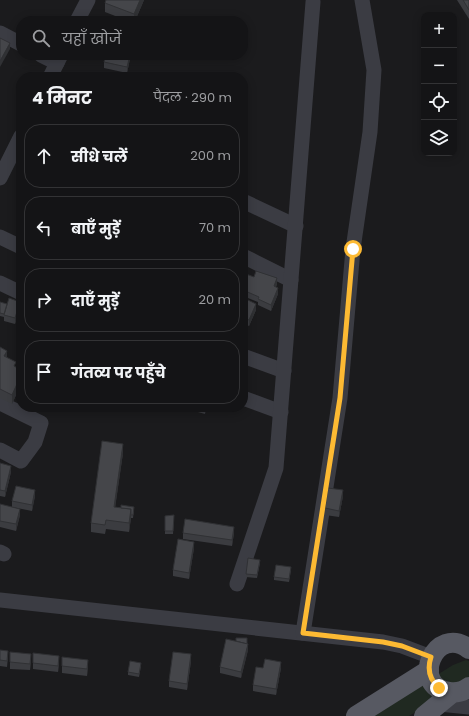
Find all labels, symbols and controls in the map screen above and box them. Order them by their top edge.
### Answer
map controls [421,12,457,156]
button: + [421,12,457,48]
search box [16,16,248,60]
icon: search [30,27,52,49]
text: यहाँ खोजें [62,28,121,49]
button: − [421,48,457,84]
button: locate [421,84,457,120]
text: 4 मिनट [32,86,92,110]
text: पैदल · 290 m [153,88,232,107]
button: layers [421,120,457,156]
icon: ahead [33,145,55,167]
text: सीधे चलें [71,146,127,167]
text: 200 m [190,146,231,165]
icon: left [33,217,55,239]
text: बाएँ मुड़ें [71,218,120,239]
text: 70 m [199,218,231,237]
route start [344,240,362,258]
icon: right [33,289,55,311]
text: दाएँ मुड़ें [71,290,119,311]
text: 20 m [198,290,231,309]
icon: arrive [33,361,55,383]
text: गंतव्य पर पहुँचे [71,362,166,383]
route end [430,679,448,697]

